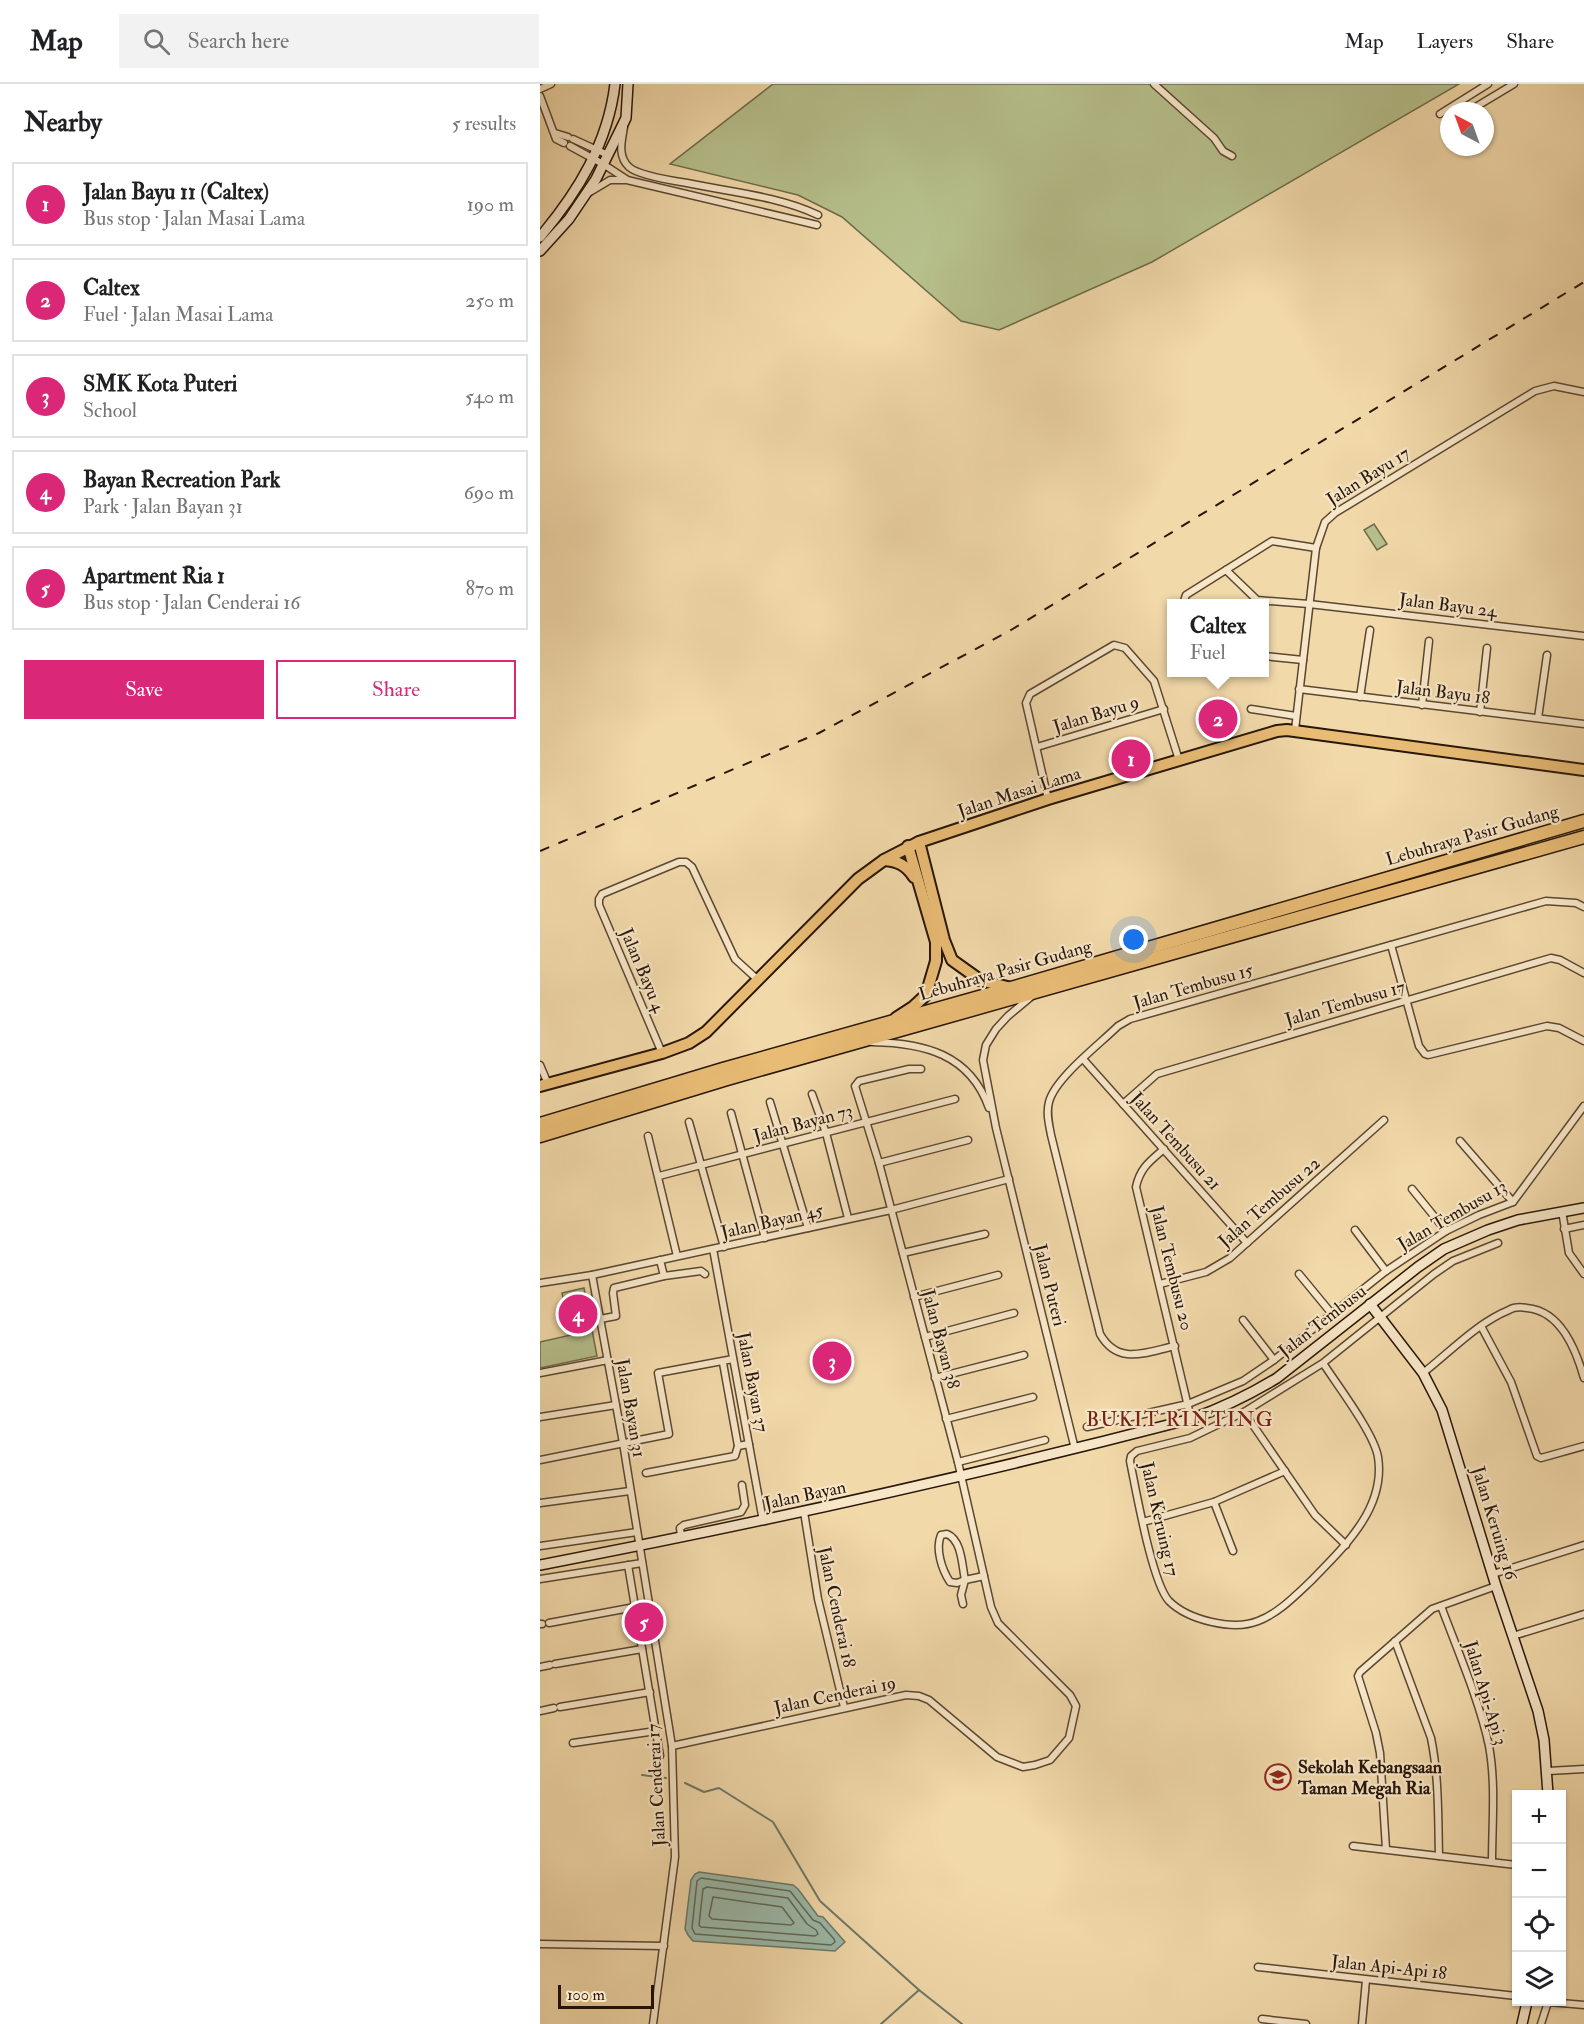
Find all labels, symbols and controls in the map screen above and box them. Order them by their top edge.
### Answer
search box [119,14,539,68]
text: Map [30,24,83,59]
icon: search [140,25,173,58]
text: Search here [188,27,289,55]
text: Map [1344,28,1384,55]
text: Layers [1417,28,1473,55]
text: Share [1506,28,1554,55]
north arrow [1440,102,1494,156]
text: Nearby [24,107,102,139]
text: 5 results [452,111,516,136]
text: Jalan Bayu 11 (Caltex) [83,178,269,206]
text: 1 [42,192,49,217]
text: 190 m [467,192,514,217]
text: Bus stop · Jalan Masai Lama [83,206,305,231]
text: Caltex [83,274,140,302]
text: 2 [40,288,51,313]
text: 250 m [465,288,514,313]
text: Fuel · Jalan Masai Lama [83,302,274,327]
text: SMK Kota Puteri [83,370,237,398]
text: 3 [42,384,49,409]
text: 540 m [465,384,514,409]
text: School [83,398,137,423]
street label: Jalan Bayu 17 [1321,442,1414,512]
text: Bayan Recreation Park [83,466,280,494]
text: 4 [40,480,51,505]
text: 690 m [464,480,514,505]
text: Park · Jalan Bayan 31 [83,494,243,519]
text: Apartment Ria 1 [83,562,225,590]
text: 5 [41,576,50,601]
text: 870 m [466,576,514,601]
street label: Jalan Bayu 24 [1397,588,1499,623]
text: Bus stop · Jalan Cenderai 16 [83,590,300,615]
popup [1167,599,1269,677]
text: Caltex [1190,612,1246,640]
text: Fuel [1190,640,1226,665]
button: Save [24,660,264,719]
button: Share [276,660,516,719]
street label: Jalan Bayu 18 [1394,675,1491,710]
street label: Jalan Bayu 9 [1049,691,1142,739]
pin: 2 [1198,696,1238,742]
pin: 1 [1112,736,1150,782]
street label: Jalan Masai Lama [954,762,1084,824]
street label: Lebuhraya Pasir Gudang [1383,799,1562,871]
street label: Jalan Bayu 4 [614,924,671,1017]
your location [1119,925,1148,954]
street label: Lebuhraya Pasir Gudang [916,934,1095,1006]
street label: Jalan Tembusu 15 [1130,958,1256,1015]
street label: Jalan Tembusu 17 [1281,975,1408,1032]
street label: Jalan Tembusu 21 [1125,1087,1226,1195]
street label: Jalan Bayan 73 [750,1099,855,1148]
street label: Jalan Tembusu 22 [1213,1152,1325,1254]
street label: Jalan Tembusu 13 [1393,1175,1511,1257]
street label: Jalan Bayan 45 [718,1199,826,1245]
street label: Jalan Tembusu 20 [1145,1202,1198,1333]
street label: Jalan Puteri [1028,1241,1071,1329]
street label: Jalan Tembusu [1273,1280,1371,1364]
street label: Jalan Bayan 38 [916,1286,965,1391]
pin: 4 [558,1292,597,1336]
street label: Jalan Bayan 37 [731,1329,774,1434]
pin: 3 [812,1338,852,1384]
street label: Jalan Bayan 31 [610,1356,651,1459]
district label: BUKIT RINTING [1086,1407,1274,1432]
street label: Jalan Keruing 17 [1135,1459,1184,1579]
street label: Jalan Keruing 16 [1466,1463,1523,1584]
street label: Jalan Bayan [761,1476,848,1516]
street label: Jalan Cenderai 18 [812,1543,861,1670]
pin: 5 [624,1600,664,1644]
street label: Jalan Api-Api 3 [1458,1637,1512,1748]
street label: Jalan Cenderai 19 [771,1671,898,1720]
street label: Jalan Cenderai 17 [642,1723,671,1848]
place label: Sekolah Kebangsaan Taman Megah Ria [1297,1756,1443,1800]
school or university icon: Sekolah Kebangsaan Taman Megah Ria [1263,1762,1293,1792]
map controls [1512,1790,1566,2006]
button: + [1512,1790,1566,1844]
button: − [1512,1844,1566,1898]
button: locate [1512,1898,1566,1952]
street label: Jalan Api-Api 18 [1329,1950,1448,1985]
button: layers [1512,1952,1566,2006]
scale bar [558,1982,654,2010]
text: 100 m [567,1985,605,2005]

